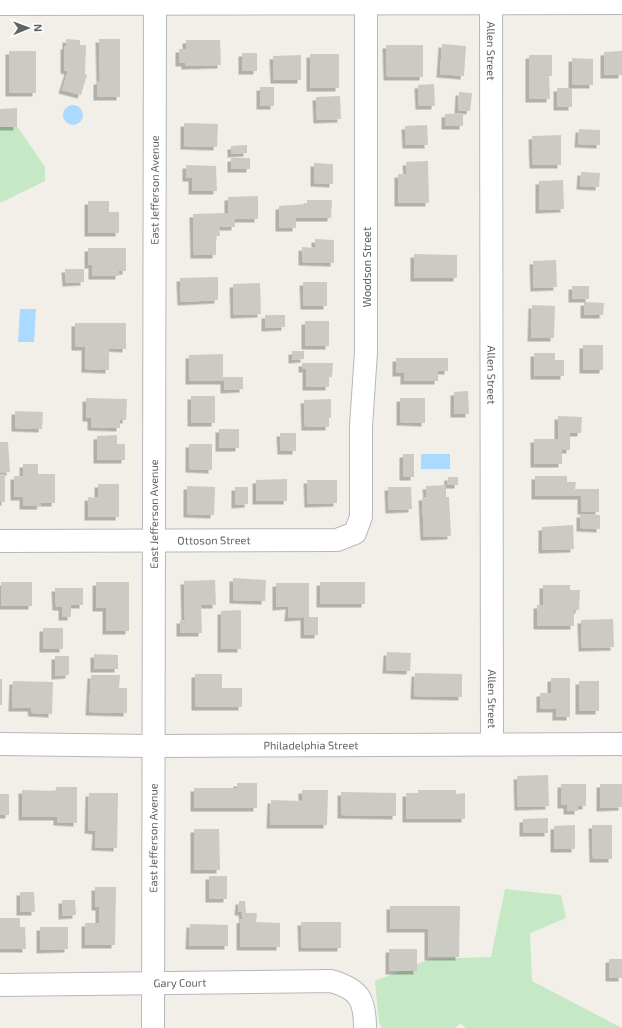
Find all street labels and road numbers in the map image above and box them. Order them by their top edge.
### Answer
street label: Allen Street [485,22,498,80]
street label: East Jefferson Avenue [148,135,161,245]
street label: Woodson Street [360,227,373,307]
street label: Allen Street [485,346,499,404]
street label: East Jefferson Avenue [147,459,160,569]
street label: Ottoson Street [177,533,251,546]
street label: Allen Street [486,670,499,728]
street label: Philadelphia Street [263,738,359,752]
street label: East Jefferson Avenue [146,783,159,893]
street label: Gary Court [153,976,206,989]

